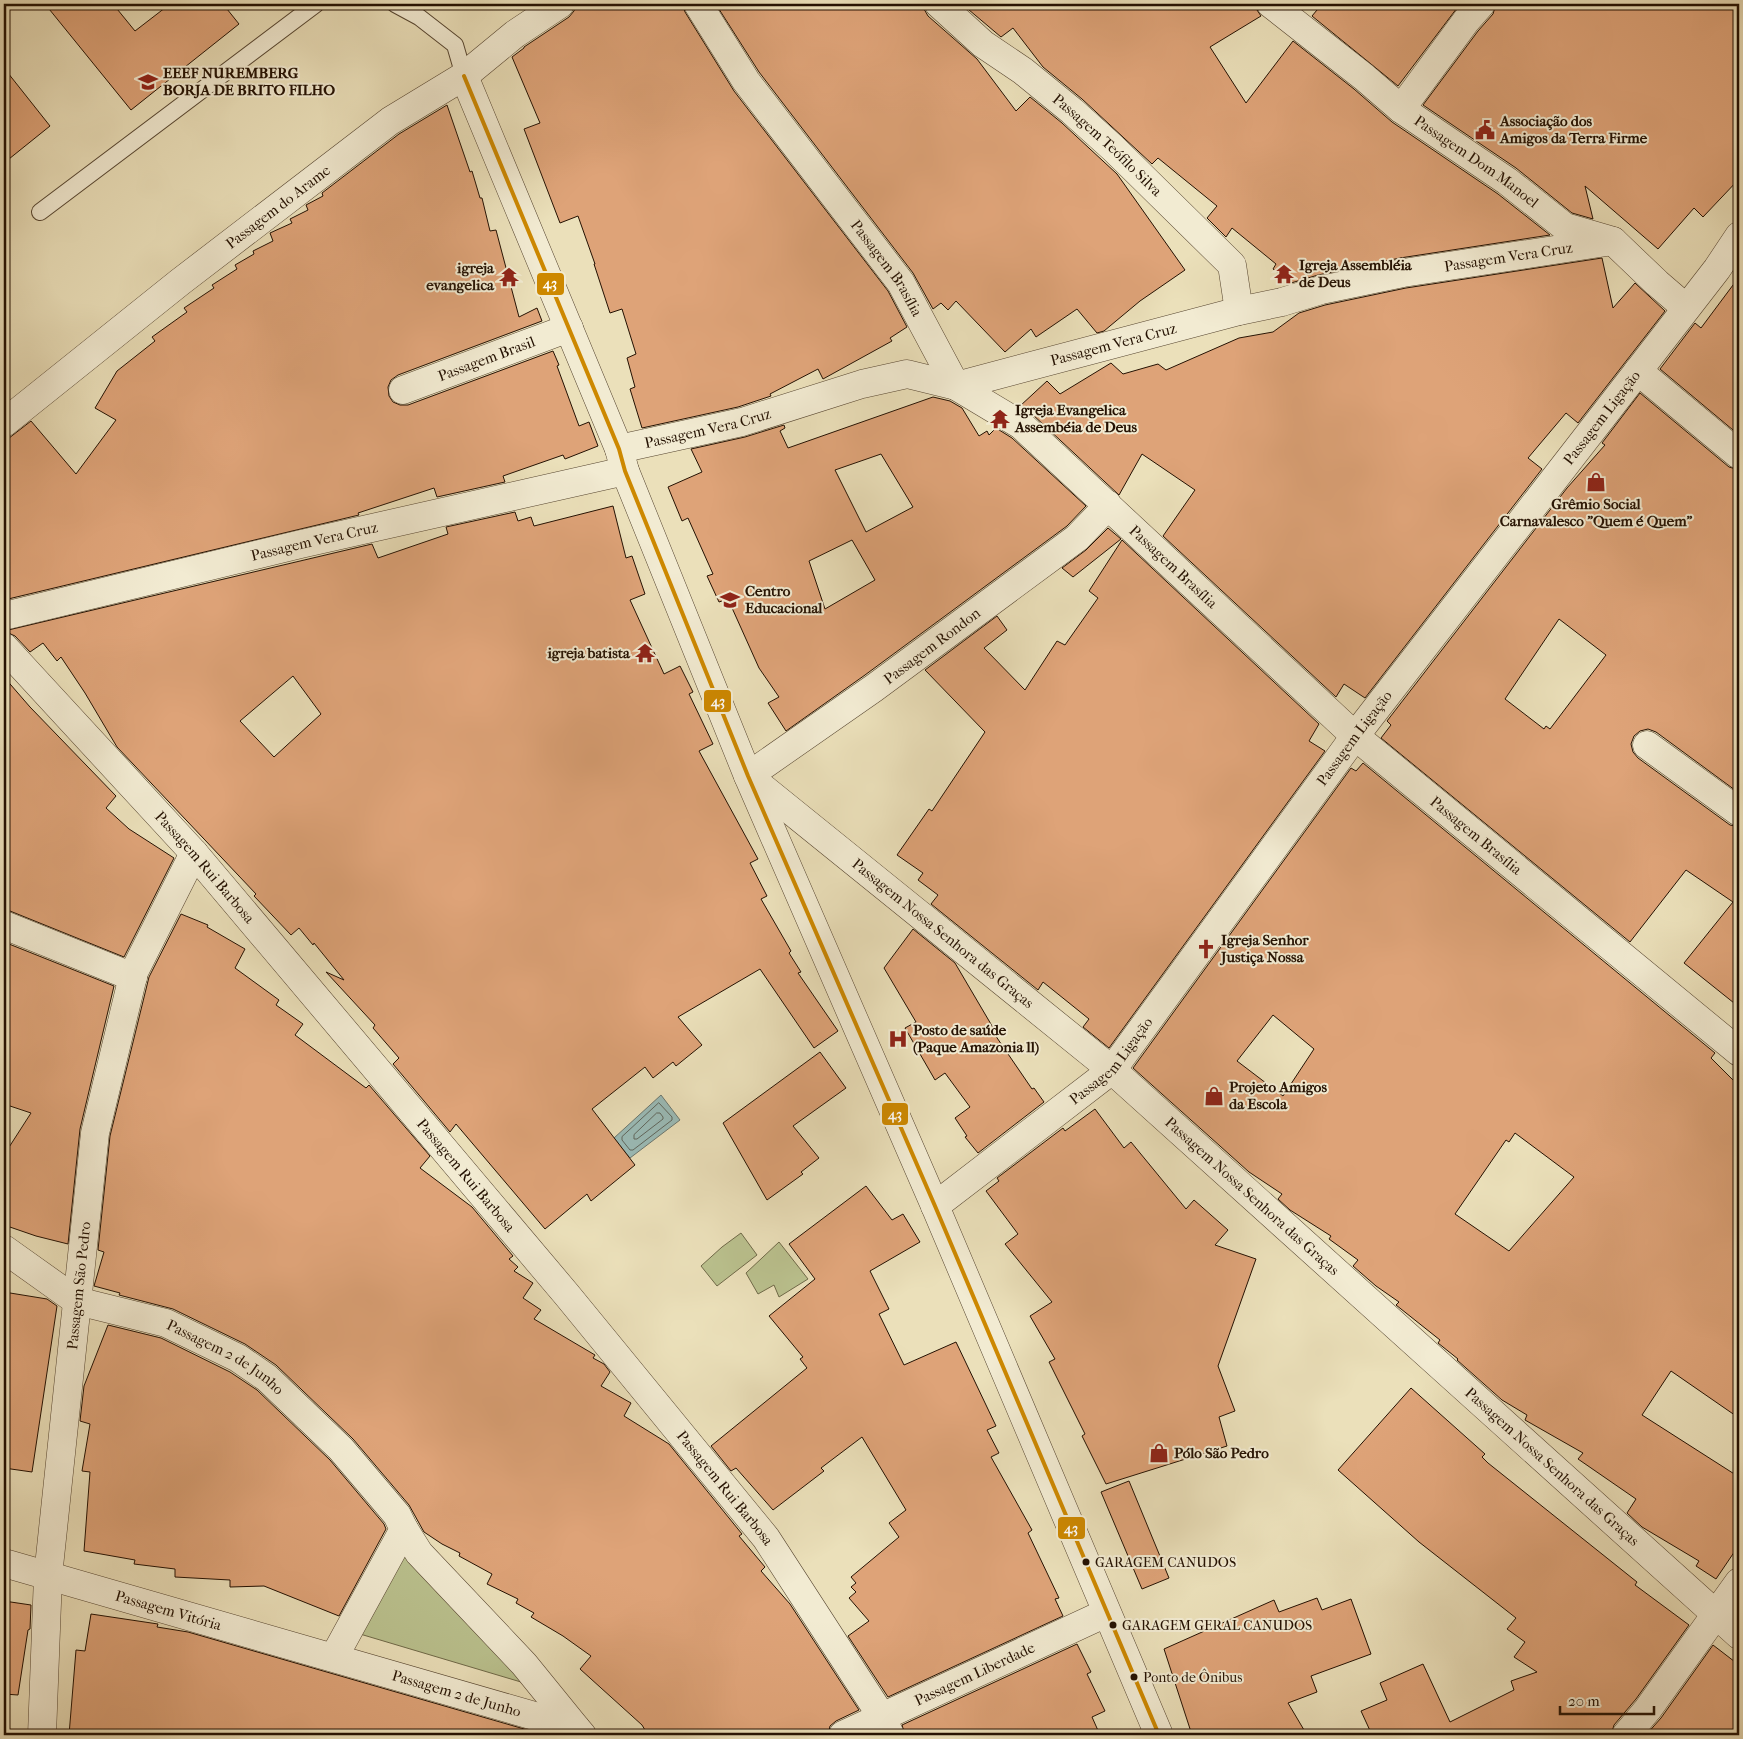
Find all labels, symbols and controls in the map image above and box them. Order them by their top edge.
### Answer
place label: EEEF NUREMBERG BORJA DE BRITO FILHO [163,64,335,99]
school or university icon: EEEF NUREMBERG BORJA DE BRITO FILHO [137,71,159,93]
street label: Passagem Teófilo Silva [1049,90,1166,201]
street label: Passagem Dom Manoel [1411,112,1542,212]
place label: Associação dos Amigos da Terra Firme [1499,112,1648,147]
public building icon: Associação dos Amigos da Terra Firme [1474,119,1496,141]
street label: Passagem do Arame [222,161,334,253]
street label: Passagem Brasília [847,216,927,320]
street label: Passagem Vera Cruz [1443,238,1574,276]
place label: Igreja Assembléia de Deus [1299,256,1413,291]
place label: igreja evangelica [426,259,495,294]
temple icon: Igreja Assembléia de Deus [1273,263,1295,285]
temple icon: igreja evangelica [498,266,520,288]
line badge: 43 [536,272,565,296]
text: 43 [542,275,557,292]
street label: Passagem Vera Cruz [1048,319,1178,370]
street label: Passagem Brasil [435,333,537,385]
street label: Passagem Ligação [1560,367,1644,469]
place label: Igreja Evangelica Assembéia de Deus [1014,401,1138,436]
street label: Passagem Vera Cruz [643,404,774,452]
temple icon: Igreja Evangelica Assembéia de Deus [989,408,1011,430]
shop icon: Grêmio Social Carnavalesco "Quem é Quem" [1585,471,1607,493]
place label: Grêmio Social Carnavalesco "Quem é Quem" [1500,495,1693,530]
street label: Passagem Vera Cruz [249,518,380,565]
street label: Passagem Brasília [1126,521,1222,613]
place label: Centro Educacional [745,582,823,617]
school or university icon: Centro Educacional [719,589,741,611]
street label: Passagem Rondon [880,604,984,688]
temple icon: igreja batista [634,642,656,664]
place label: igreja batista [546,644,631,662]
street label: Passagem Ligação [1313,687,1396,789]
line badge: 43 [703,689,732,713]
text: 43 [710,693,725,710]
street label: Passagem Brasília [1426,793,1526,879]
street label: Passagem Rui Barbosa [151,807,259,928]
street label: Passagem Nossa Senhora das Graças [848,855,1038,1012]
place label: Igreja Senhor Justiça Nossa [1219,931,1309,967]
church icon: Igreja Senhor Justiça Nossa [1195,938,1217,960]
street label: Passagem Ligação [1066,1013,1157,1109]
place label: Posto de saúde (Paque Amazonia ll) [913,1021,1039,1056]
hospital icon: Posto de saúde (Paque Amazonia ll) [887,1028,909,1050]
place label: Projeto Amigos da Escola [1229,1078,1327,1113]
shop icon: Projeto Amigos da Escola [1203,1085,1225,1107]
line badge: 43 [881,1102,909,1126]
text: 43 [887,1106,902,1123]
street label: Passagem Nossa Senhora das Graças [1161,1113,1343,1280]
street label: Passagem Rui Barbosa [413,1115,520,1237]
street label: Passagem São Pedro [63,1220,95,1351]
street label: Passagem 2 de Junho [164,1316,288,1399]
street label: Passagem Nossa Senhora das Graças [1461,1384,1643,1550]
street label: Passagem Rui Barbosa [673,1427,778,1549]
shop icon: Pólo São Pedro [1148,1442,1170,1464]
place label: Pólo São Pedro [1174,1444,1269,1462]
line badge: 43 [1057,1516,1086,1540]
text: 43 [1063,1520,1078,1537]
place label: GARAGEM CANUDOS [1095,1554,1236,1571]
marker: GARAGEM CANUDOS [1081,1557,1091,1567]
street label: Passagem Vitória [113,1587,225,1635]
place label: GARAGEM GERAL CANUDOS [1122,1617,1312,1634]
marker: GARAGEM GERAL CANUDOS [1108,1620,1118,1630]
street label: Passagem Liberdade [912,1638,1038,1710]
street label: Passagem 2 de Junho [390,1666,523,1721]
place label: Ponto de Ônibus [1143,1668,1242,1686]
marker: Ponto de Ônibus [1129,1672,1139,1682]
scale bar [1560,1684,1654,1716]
text: 20 m [1568,1692,1600,1710]

